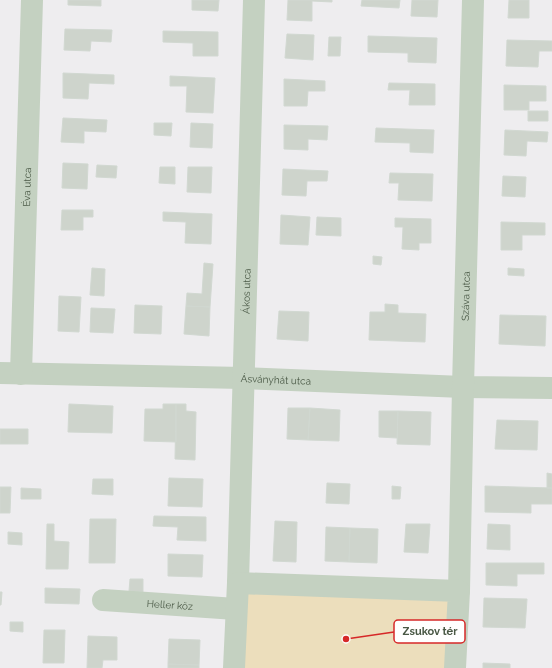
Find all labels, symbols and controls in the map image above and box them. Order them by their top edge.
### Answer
street label: Éva utca [20,167,33,207]
street label: Ákos utca [240,268,252,314]
street label: Száva utca [459,271,471,321]
street label: Ásványhát utca [240,372,311,386]
street label: Heller köz [146,597,193,612]
callout: Zsukov tér [394,620,465,643]
text: Zsukov tér [403,625,458,638]

